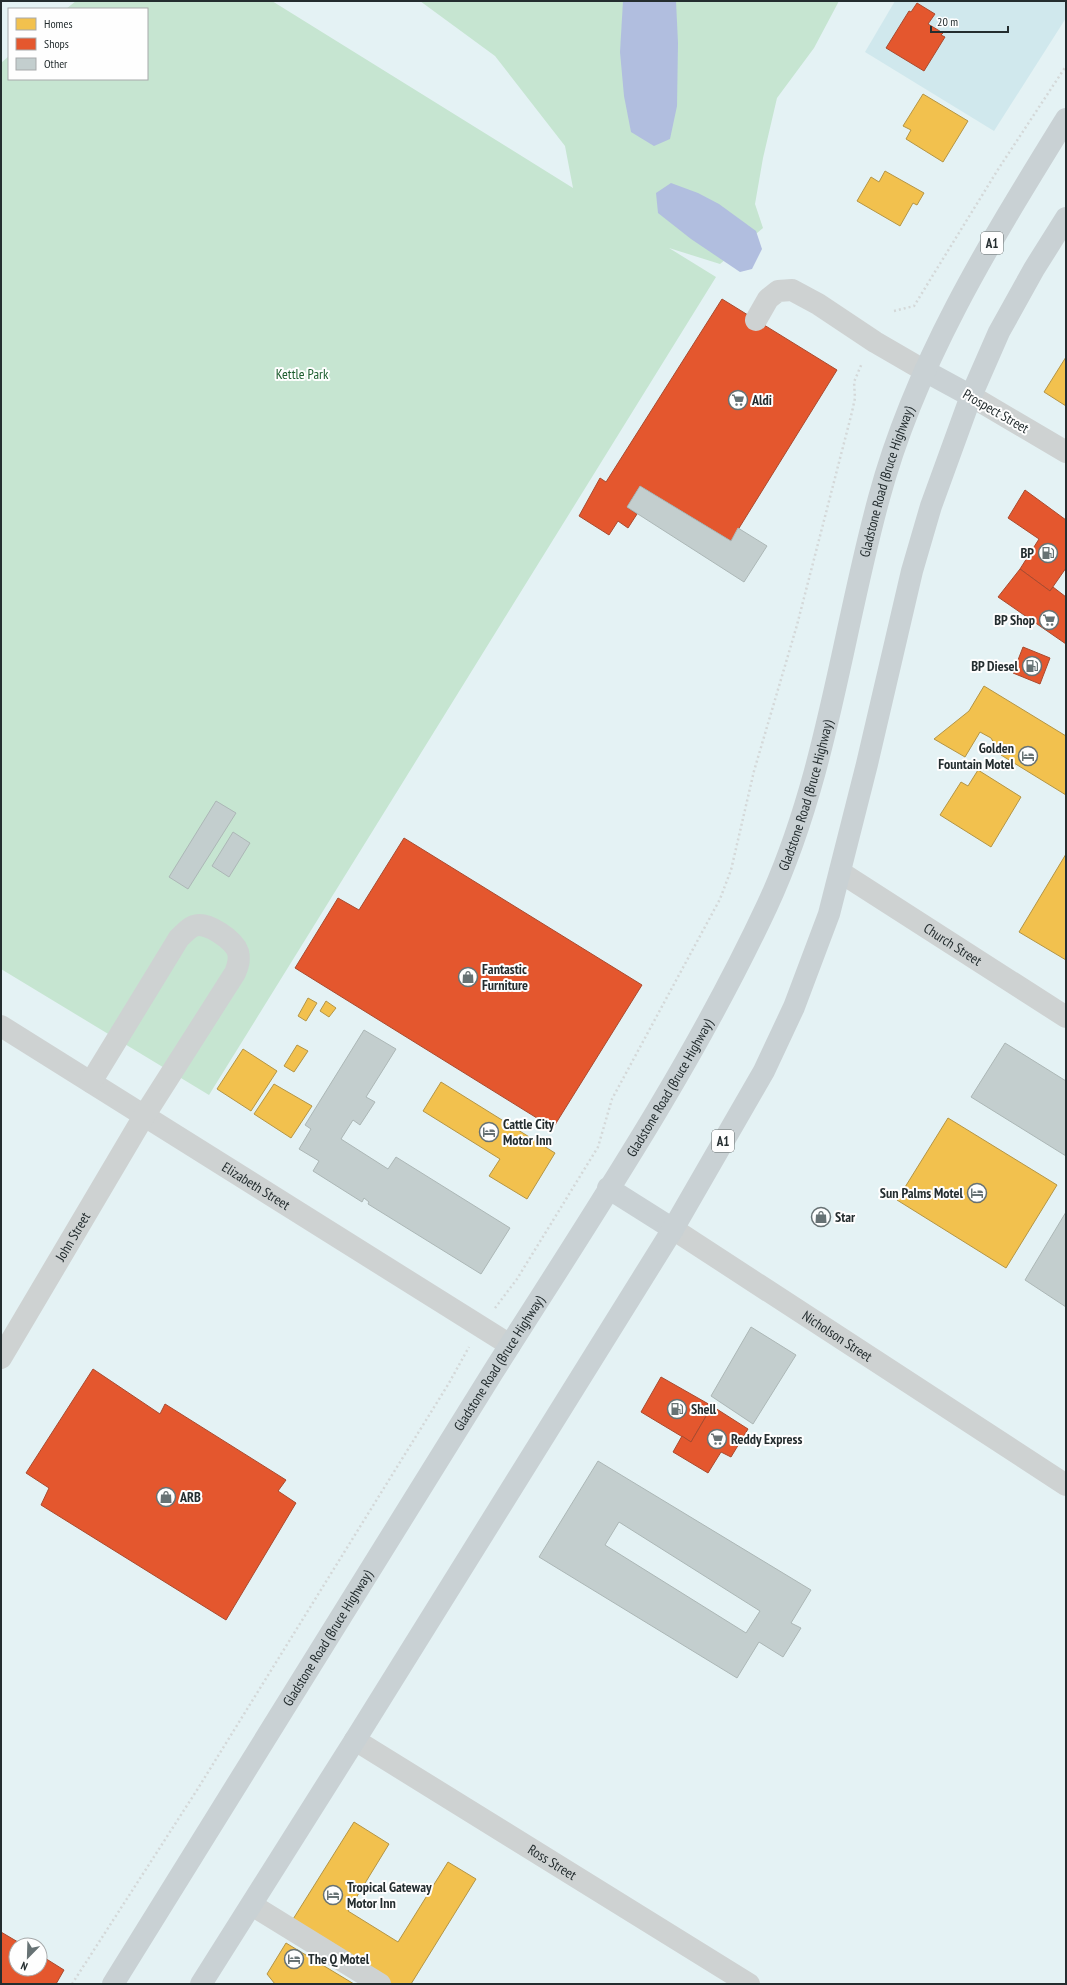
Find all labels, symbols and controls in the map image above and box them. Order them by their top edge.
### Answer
legend [8,8,148,80]
scale bar [931,8,1008,34]
text: 20 m [937,14,958,29]
text: Homes [44,16,72,31]
text: Shops [44,36,69,51]
text: Other [44,56,68,71]
road number: A1 [981,232,1003,254]
park label: Kettle Park [276,365,329,383]
street label: Prospect Street [960,385,1032,437]
supermarket icon: Aldi [727,389,749,411]
place label: Aldi [751,391,772,409]
street label: Gladstone Road (Bruce Highway) [855,403,918,559]
fuel station icon: BP [1037,542,1059,564]
place label: BP [1020,544,1034,562]
supermarket icon: BP Shop [1038,609,1060,631]
place label: BP Shop [994,611,1035,629]
fuel station icon: BP Diesel [1021,655,1043,677]
place label: BP Diesel [971,657,1019,675]
street label: Gladstone Road (Bruce Highway) [774,717,837,873]
place label: Golden Fountain Motel [938,739,1015,773]
hotel icon: Golden Fountain Motel [1017,745,1039,767]
street label: Church Street [920,919,985,970]
place label: Fantastic Furniture [482,960,528,994]
shop icon: Fantastic Furniture [457,966,479,988]
street label: Gladstone Road (Bruce Highway) [622,1015,717,1160]
place label: Cattle City Motor Inn [503,1115,555,1149]
hotel icon: Cattle City Motor Inn [478,1121,500,1143]
road number: A1 [712,1130,734,1152]
street label: Elizabeth Street [219,1158,294,1214]
hotel icon: Sun Palms Motel [966,1182,988,1204]
place label: Sun Palms Motel [880,1184,964,1202]
shop icon: Star [810,1206,832,1228]
place label: Star [835,1208,856,1226]
street label: John Street [51,1209,94,1265]
street label: Gladstone Road (Bruce Highway) [450,1292,549,1434]
street label: Nicholson Street [799,1307,876,1365]
fuel station icon: Shell [666,1398,688,1420]
place label: Shell [691,1400,717,1418]
supermarket icon: Reddy Express [706,1428,728,1450]
place label: Reddy Express [731,1430,802,1448]
shop icon: ARB [155,1486,177,1508]
place label: ARB [179,1488,201,1506]
street label: Gladstone Road (Bruce Highway) [279,1566,377,1709]
street label: Ross Street [525,1840,580,1884]
place label: Tropical Gateway Motor Inn [347,1878,432,1912]
hotel icon: Tropical Gateway Motor Inn [322,1884,344,1906]
north arrow [8,1937,48,1977]
hotel icon: The Q Motel [283,1948,305,1970]
place label: The Q Motel [308,1950,370,1968]
text: N [19,1959,30,1974]

